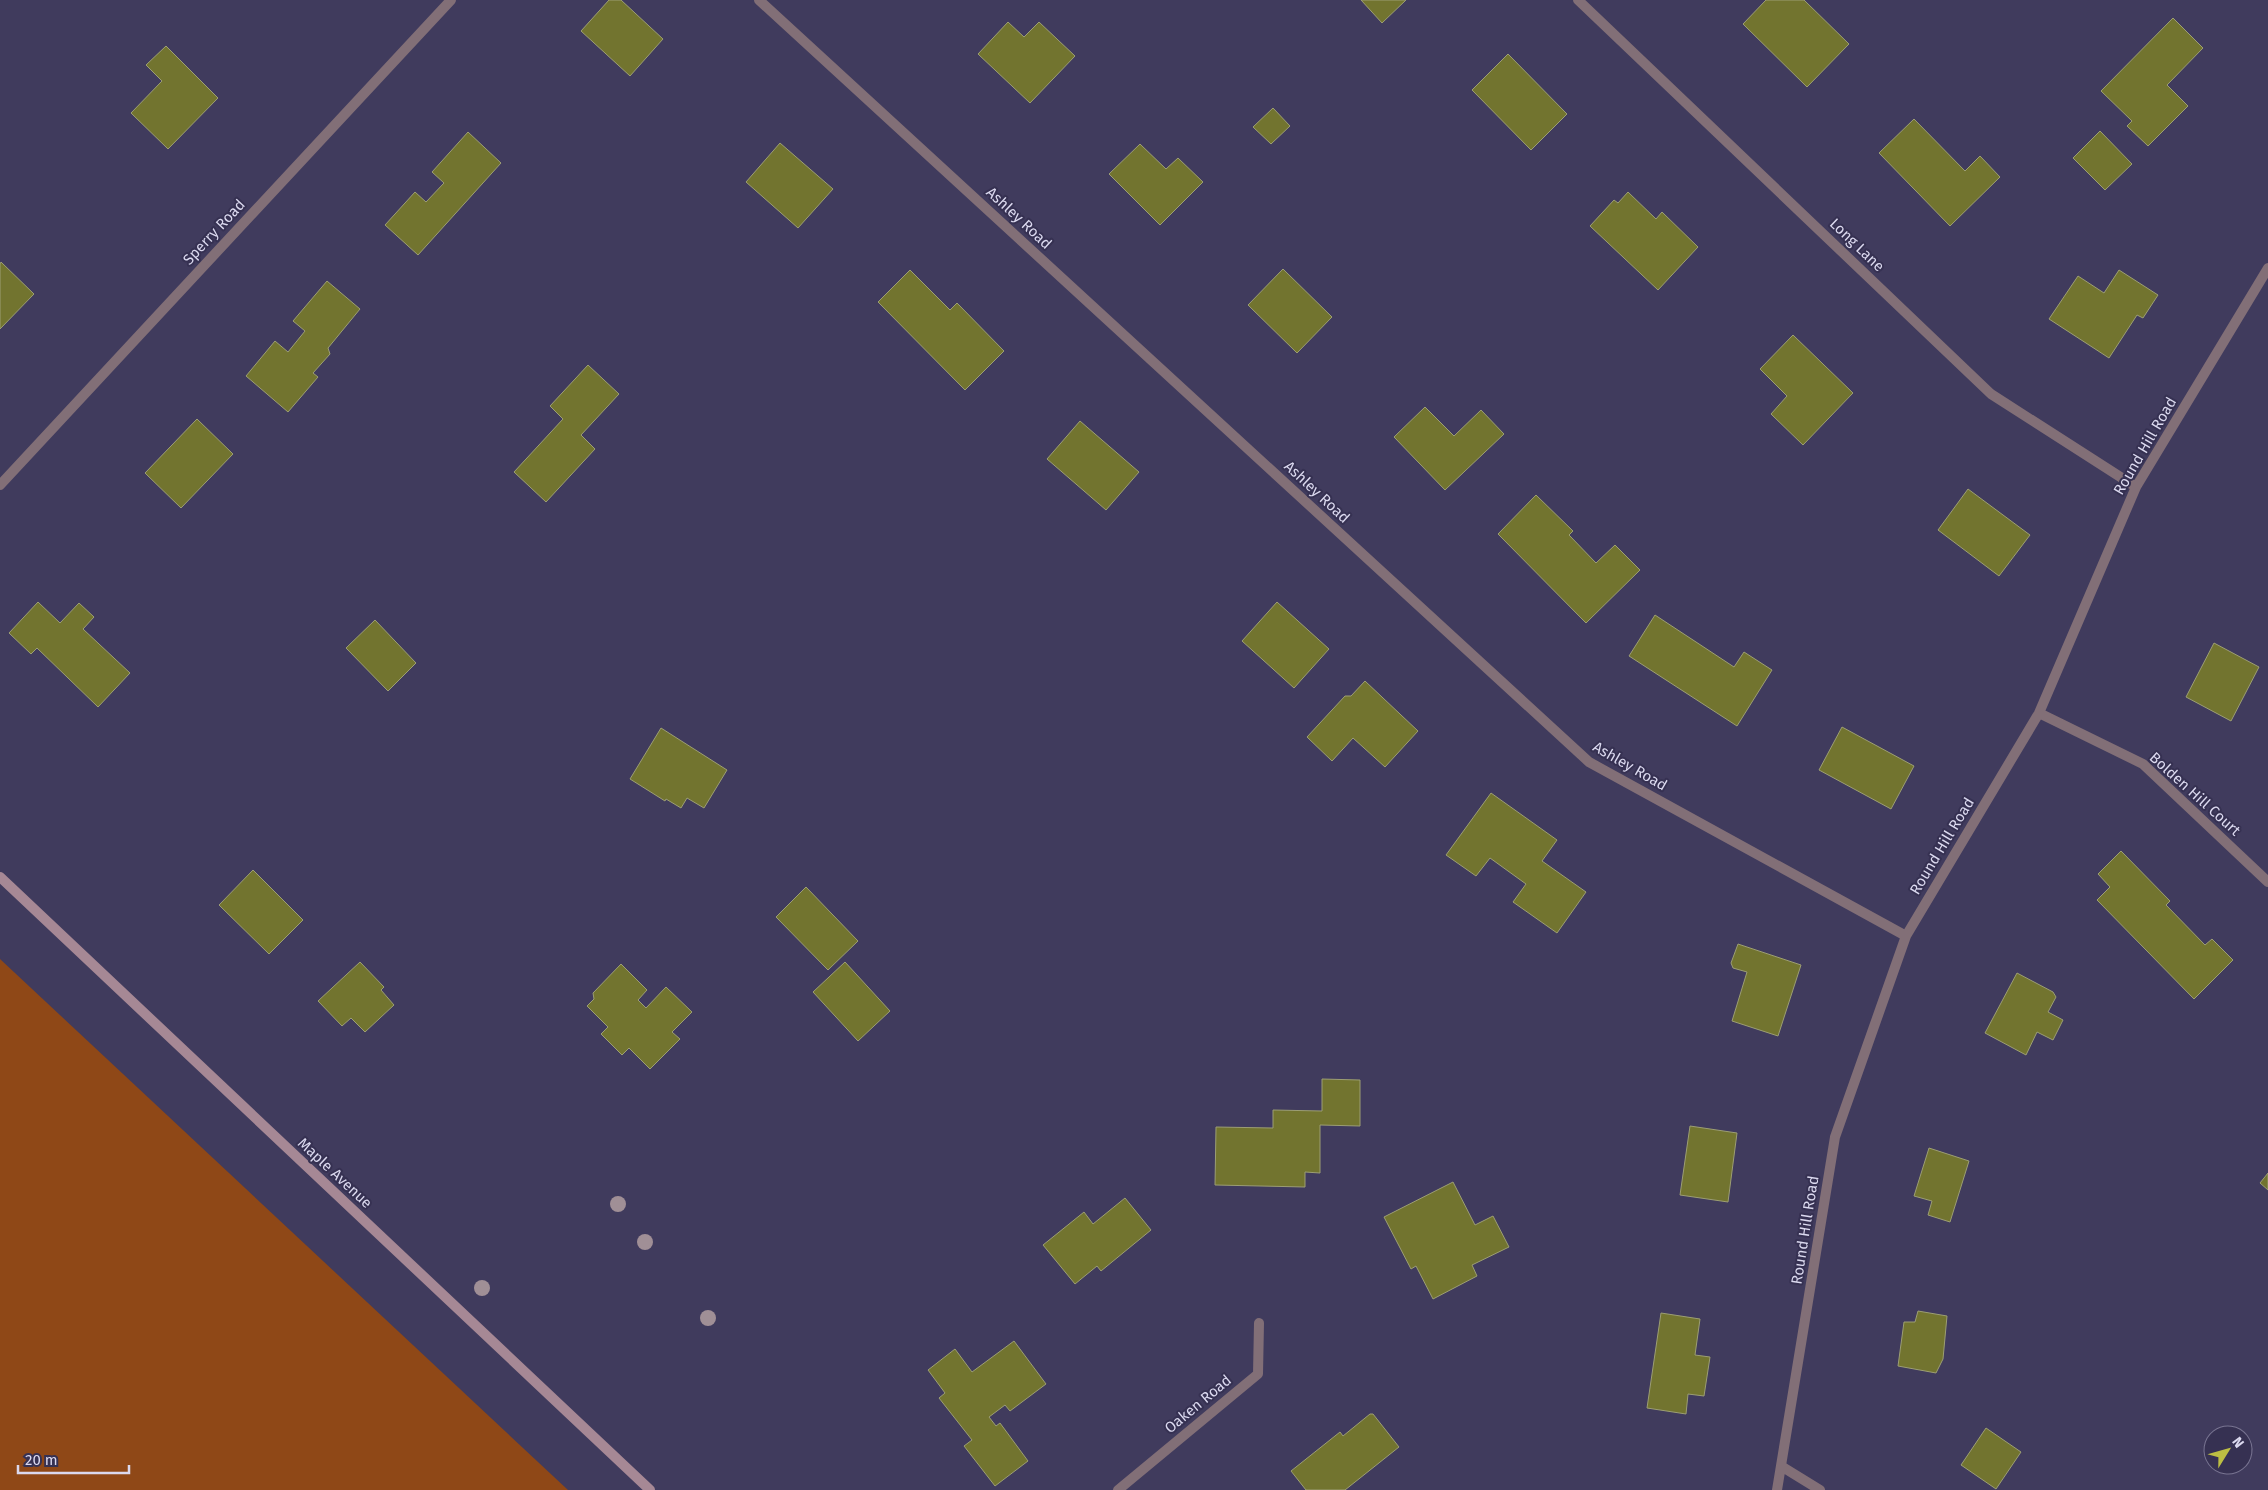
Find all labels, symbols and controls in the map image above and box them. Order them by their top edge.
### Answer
street label: Ashley Road [983,183,1055,253]
street label: Sperry Road [179,196,249,268]
street label: Long Lane [1826,215,1888,275]
street label: Round Hill Road [2110,394,2180,498]
street label: Ashley Road [1281,457,1353,527]
street label: Ashley Road [1590,738,1670,794]
street label: Bolden Hill Court [2146,748,2245,840]
street label: Round Hill Road [1906,794,1978,898]
street label: Maple Avenue [294,1134,376,1212]
street label: Round Hill Road [1788,1174,1822,1286]
street label: Oaken Road [1161,1371,1235,1437]
north arrow [2203,1425,2253,1475]
text: N [2228,1434,2248,1451]
scale bar [18,1442,129,1474]
text: 20 m [25,1451,58,1469]

